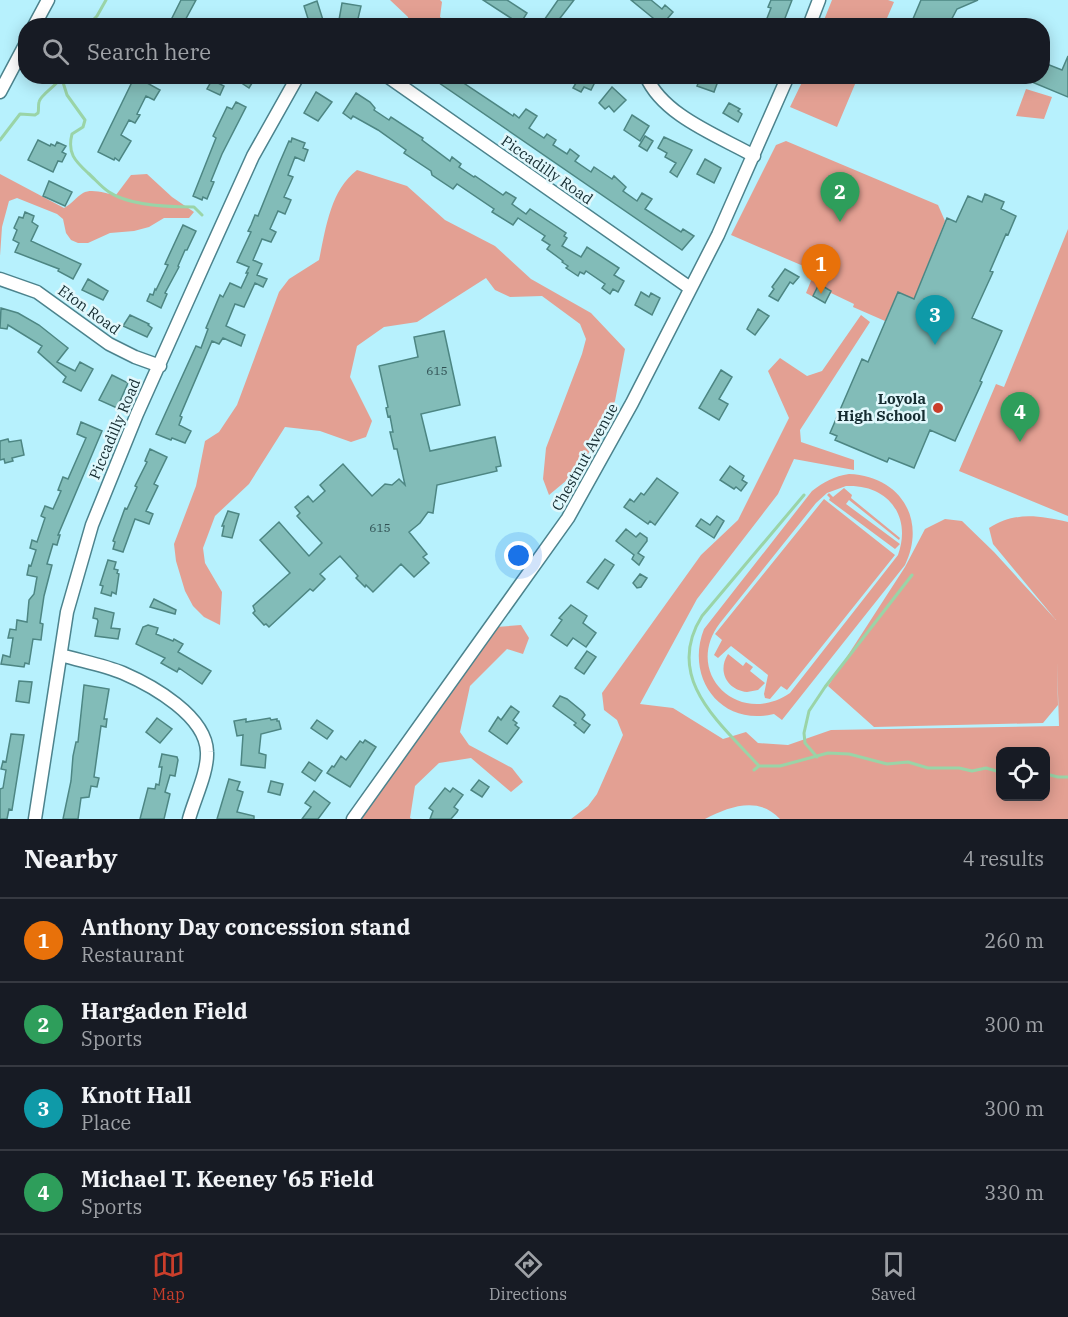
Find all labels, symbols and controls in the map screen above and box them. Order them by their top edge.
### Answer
search box [18,18,1050,84]
icon: search [39,35,72,68]
text: Search here [87,37,211,66]
street label: Piccadilly Road [498,131,597,208]
pin: 2 [820,172,860,222]
pin: 1 [802,244,840,294]
street label: Eton Road [54,281,124,339]
pin: 3 [916,296,954,345]
house number: 615 [426,363,448,378]
street label: Piccadilly Road [85,376,144,482]
place label: Loyola High School [837,389,926,425]
pin: 4 [1000,392,1040,442]
street label: Chestnut Avenue [547,400,622,514]
marker: Loyola High School [931,401,945,415]
house number: 615 [369,520,391,535]
your location [504,541,533,570]
map controls [996,747,1050,801]
button: locate [996,747,1050,801]
text: Nearby [24,841,118,875]
text: 4 results [963,845,1044,872]
text: Anthony Day concession stand [81,912,410,941]
text: 1 [38,927,50,954]
text: 260 m [984,927,1044,954]
text: Restaurant [81,941,184,968]
text: Hargaden Field [81,996,248,1025]
text: 2 [38,1011,50,1038]
text: 300 m [984,1011,1044,1038]
text: Sports [81,1025,142,1052]
text: Knott Hall [81,1080,191,1109]
text: 3 [38,1095,50,1122]
text: 300 m [984,1095,1044,1122]
text: Place [81,1109,131,1136]
text: Michael T. Keeney '65 Field [81,1164,374,1193]
text: 4 [38,1179,50,1206]
text: 330 m [984,1179,1044,1206]
text: Sports [81,1193,142,1220]
tab: Map [152,1248,185,1304]
tab: Directions [489,1248,567,1304]
tab: Saved [871,1248,916,1304]

